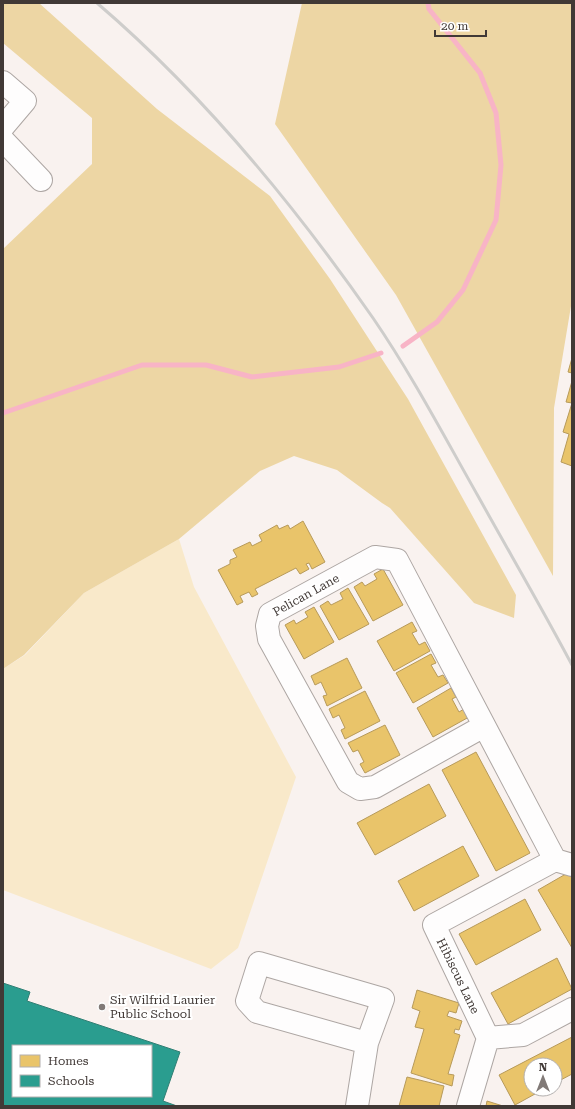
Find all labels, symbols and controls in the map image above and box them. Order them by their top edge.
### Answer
scale bar [435,12,486,38]
text: 20 m [441,19,468,33]
street label: Pelican Lane [270,571,342,619]
street label: Hibiscus Lane [434,936,483,1016]
place label: Sir Wilfrid Laurier Public School [110,993,215,1021]
marker: Sir Wilfrid Laurier Public School [97,1002,107,1012]
legend [12,1045,152,1097]
text: Homes [48,1054,89,1068]
north arrow [523,1057,563,1097]
text: N [539,1061,548,1074]
text: Schools [48,1074,95,1088]

